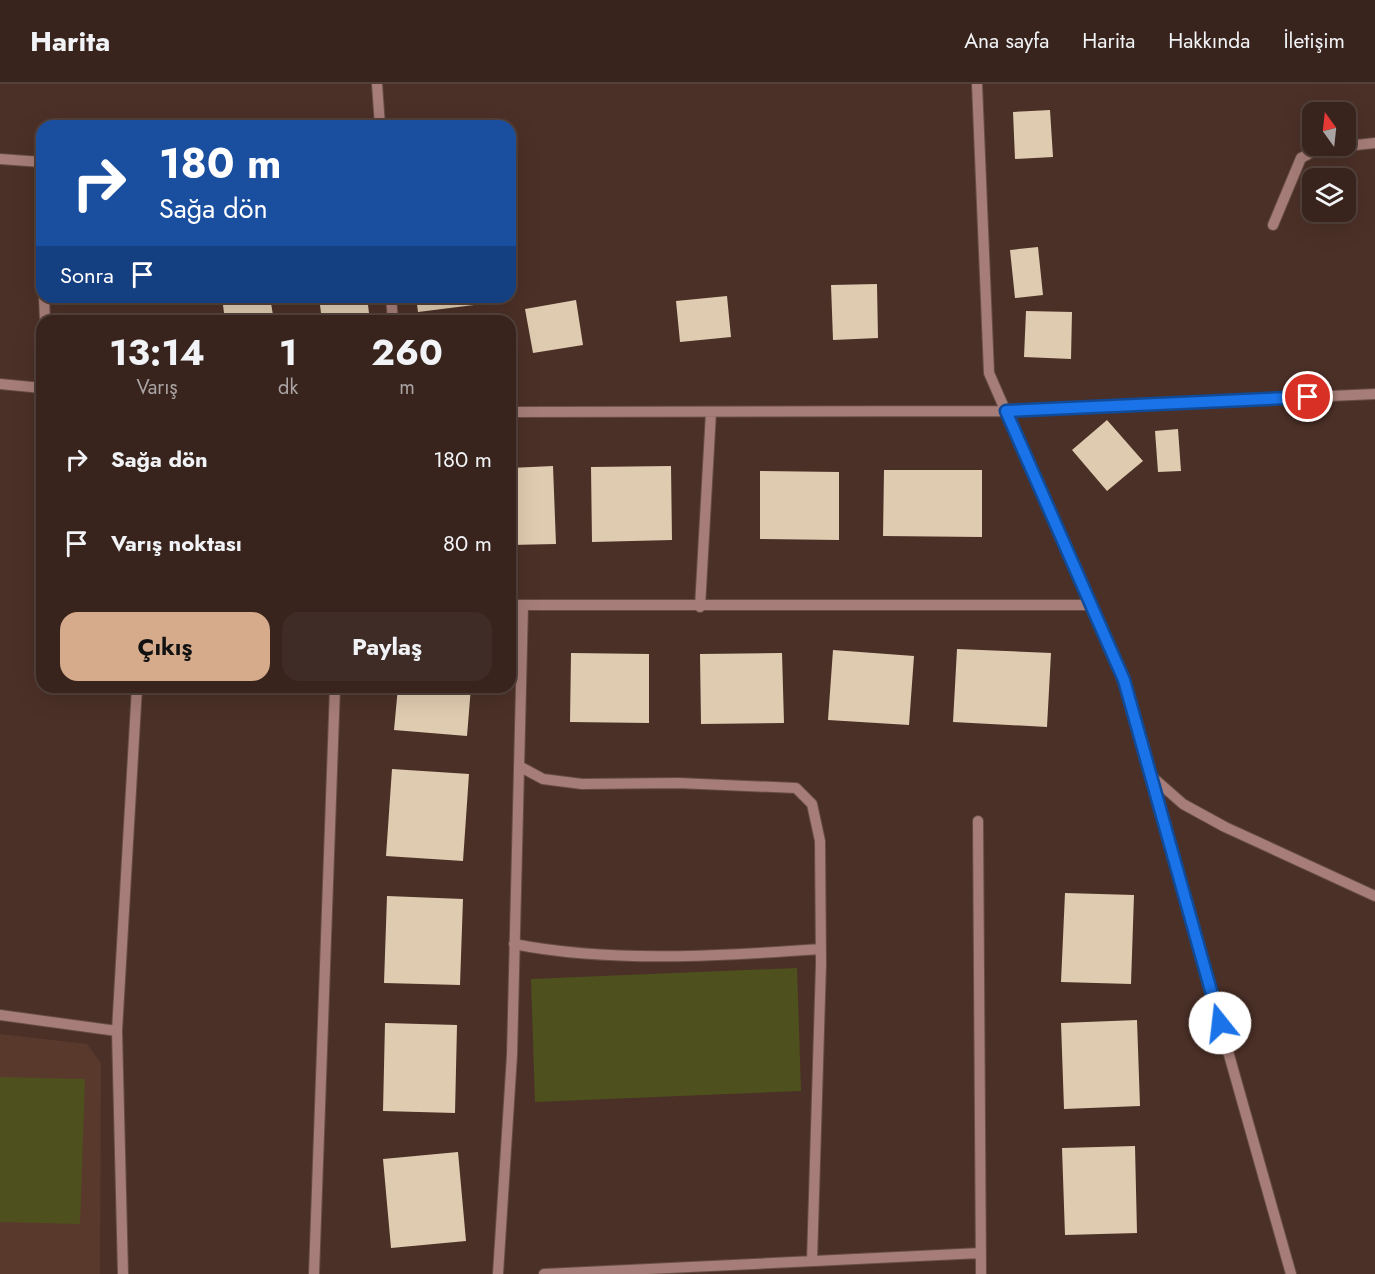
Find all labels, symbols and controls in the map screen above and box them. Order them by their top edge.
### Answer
text: Harita [30,21,110,62]
text: Ana sayfa [964,26,1049,56]
text: Harita [1082,26,1135,56]
text: Hakkında [1168,26,1250,56]
text: İletişim [1283,26,1345,56]
north arrow [1302,102,1356,156]
map controls [1302,102,1356,222]
text: 180 m [159,133,282,194]
icon: right [60,144,138,222]
button: layers [1302,168,1356,222]
text: Sağa dön [159,189,268,228]
icon: arrive [126,258,159,291]
text: Sonra [60,259,114,291]
text: 13:14 [109,326,205,378]
text: 1 [279,326,297,378]
text: 260 [371,326,443,378]
pin [1282,371,1333,422]
text: Varış [137,373,177,402]
text: dk [278,373,298,402]
text: m [399,373,415,402]
icon: arrive [1291,380,1324,413]
icon: right [60,443,93,476]
text: Sağa dön [111,443,208,475]
text: 180 m [433,443,492,475]
icon: arrive [60,527,93,560]
text: Varış noktası [111,527,242,559]
text: 80 m [443,527,492,559]
button: Çıkış [60,612,270,681]
button: Paylaş [282,612,492,681]
position arrow [1188,991,1252,1055]

